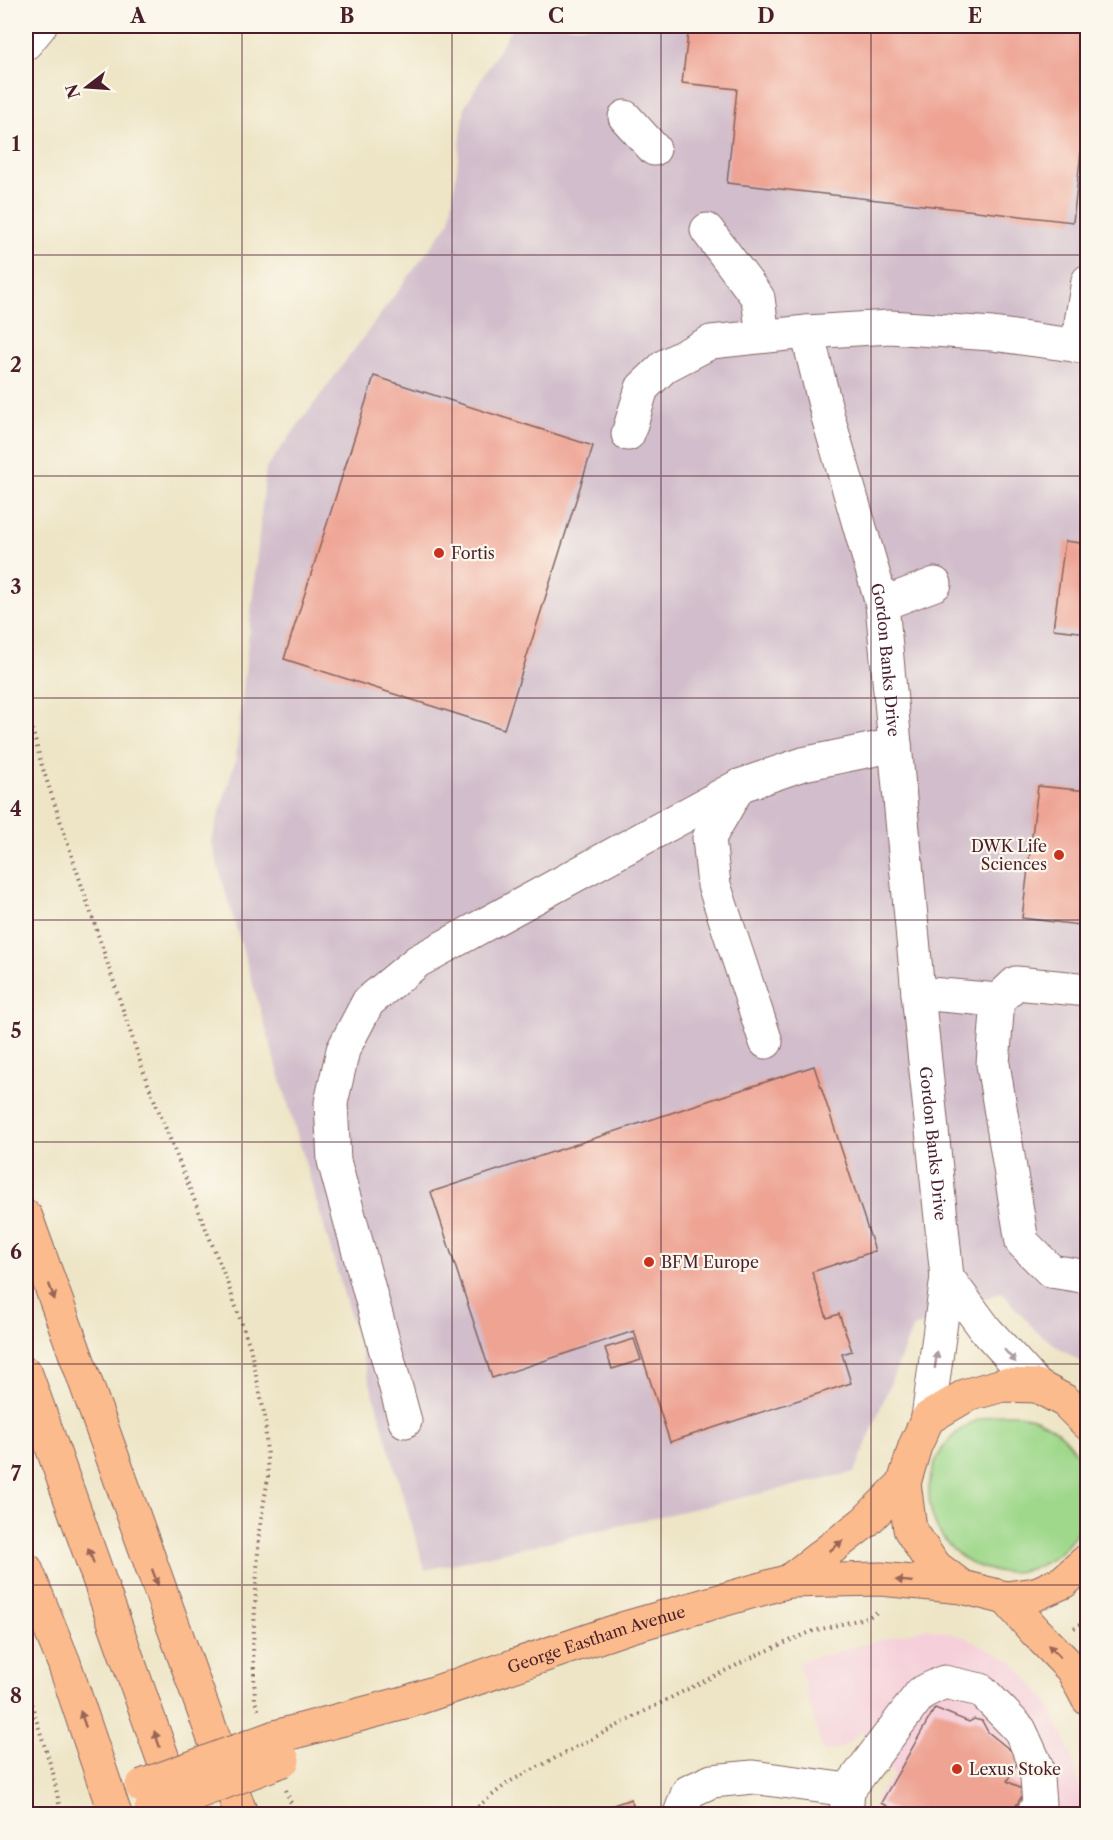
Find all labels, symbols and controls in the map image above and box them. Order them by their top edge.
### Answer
text: A [129,4,146,28]
text: B [340,4,355,28]
text: C [548,4,564,28]
text: D [757,4,775,28]
text: E [968,4,982,28]
north arrow [57,57,117,117]
text: N [61,82,84,101]
text: 1 [12,132,21,156]
text: 2 [10,353,22,377]
place label: Fortis [451,543,495,563]
marker: Fortis [432,546,446,560]
text: 3 [10,575,22,599]
street label: Gordon Banks Drive [866,580,904,738]
text: 4 [10,797,22,821]
place label: DWK Life Sciences [971,836,1047,874]
marker: DWK Life Sciences [1052,848,1066,862]
text: 5 [10,1019,22,1043]
street label: Gordon Banks Drive [916,1065,951,1221]
text: 6 [10,1240,22,1264]
place label: BFM Europe [661,1252,759,1272]
marker: BFM Europe [642,1255,656,1269]
one-way arrow [48,1283,58,1301]
one-way arrow [1003,1348,1016,1363]
one-way arrow [931,1350,940,1369]
text: 7 [11,1462,22,1486]
one-way arrow [828,1540,843,1552]
one-way arrow [85,1547,95,1565]
one-way arrow [151,1568,161,1586]
one-way arrow [895,1576,914,1586]
street label: George Eastham Avenue [505,1601,688,1677]
one-way arrow [1048,1645,1062,1659]
text: 8 [10,1684,22,1708]
one-way arrow [78,1710,88,1728]
one-way arrow [151,1730,161,1748]
place label: Lexus Stoke [969,1759,1061,1779]
marker: Lexus Stoke [950,1762,964,1776]

